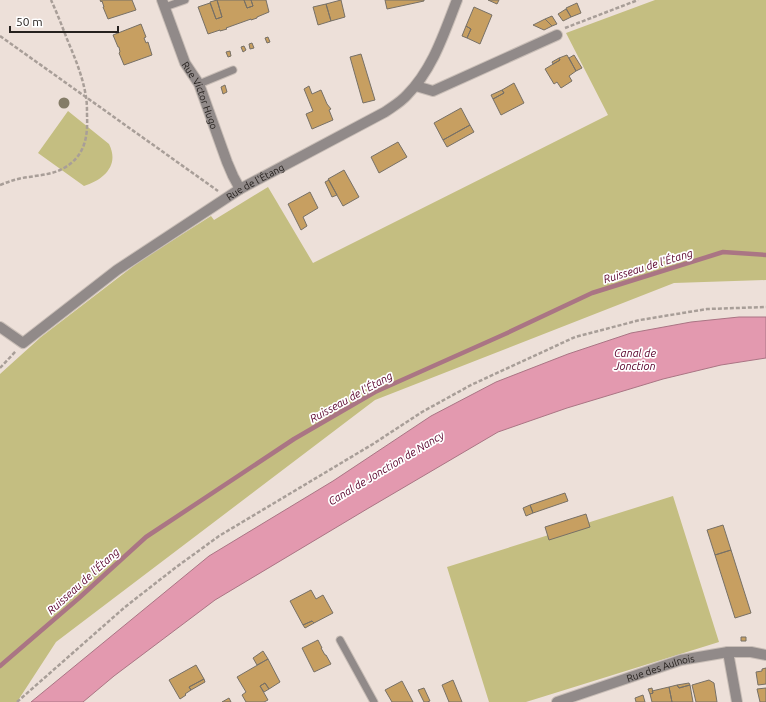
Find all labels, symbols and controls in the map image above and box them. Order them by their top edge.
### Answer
scale bar [10,8,118,34]
text: 50 m [16,15,43,28]
street label: Rue Victor Hugo [179,59,220,131]
street label: Rue de l'Étang [224,162,286,203]
water label: Ruisseau de l'Étang [602,246,694,285]
water label: Canal de Jonction [613,347,656,372]
water label: Ruisseau de l'Étang [307,368,394,425]
water label: Canal de Jonction de Nancy [326,428,447,507]
water label: Ruisseau de l'Étang [44,545,121,616]
street label: Rue des Aulnois [625,653,695,684]

